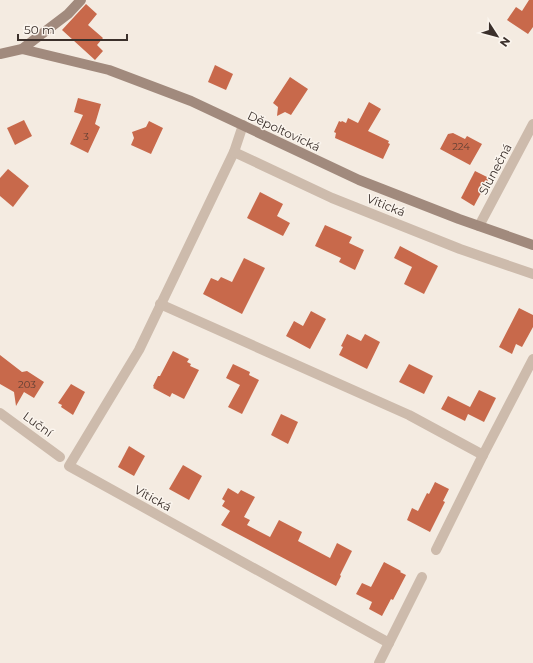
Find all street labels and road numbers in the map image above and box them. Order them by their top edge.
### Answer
street label: Děpoltovická [245,108,323,154]
street label: Slunečná [475,141,515,197]
street label: Vitická [365,191,407,219]
street label: Luční [20,408,56,440]
street label: Vitická [132,482,174,514]

